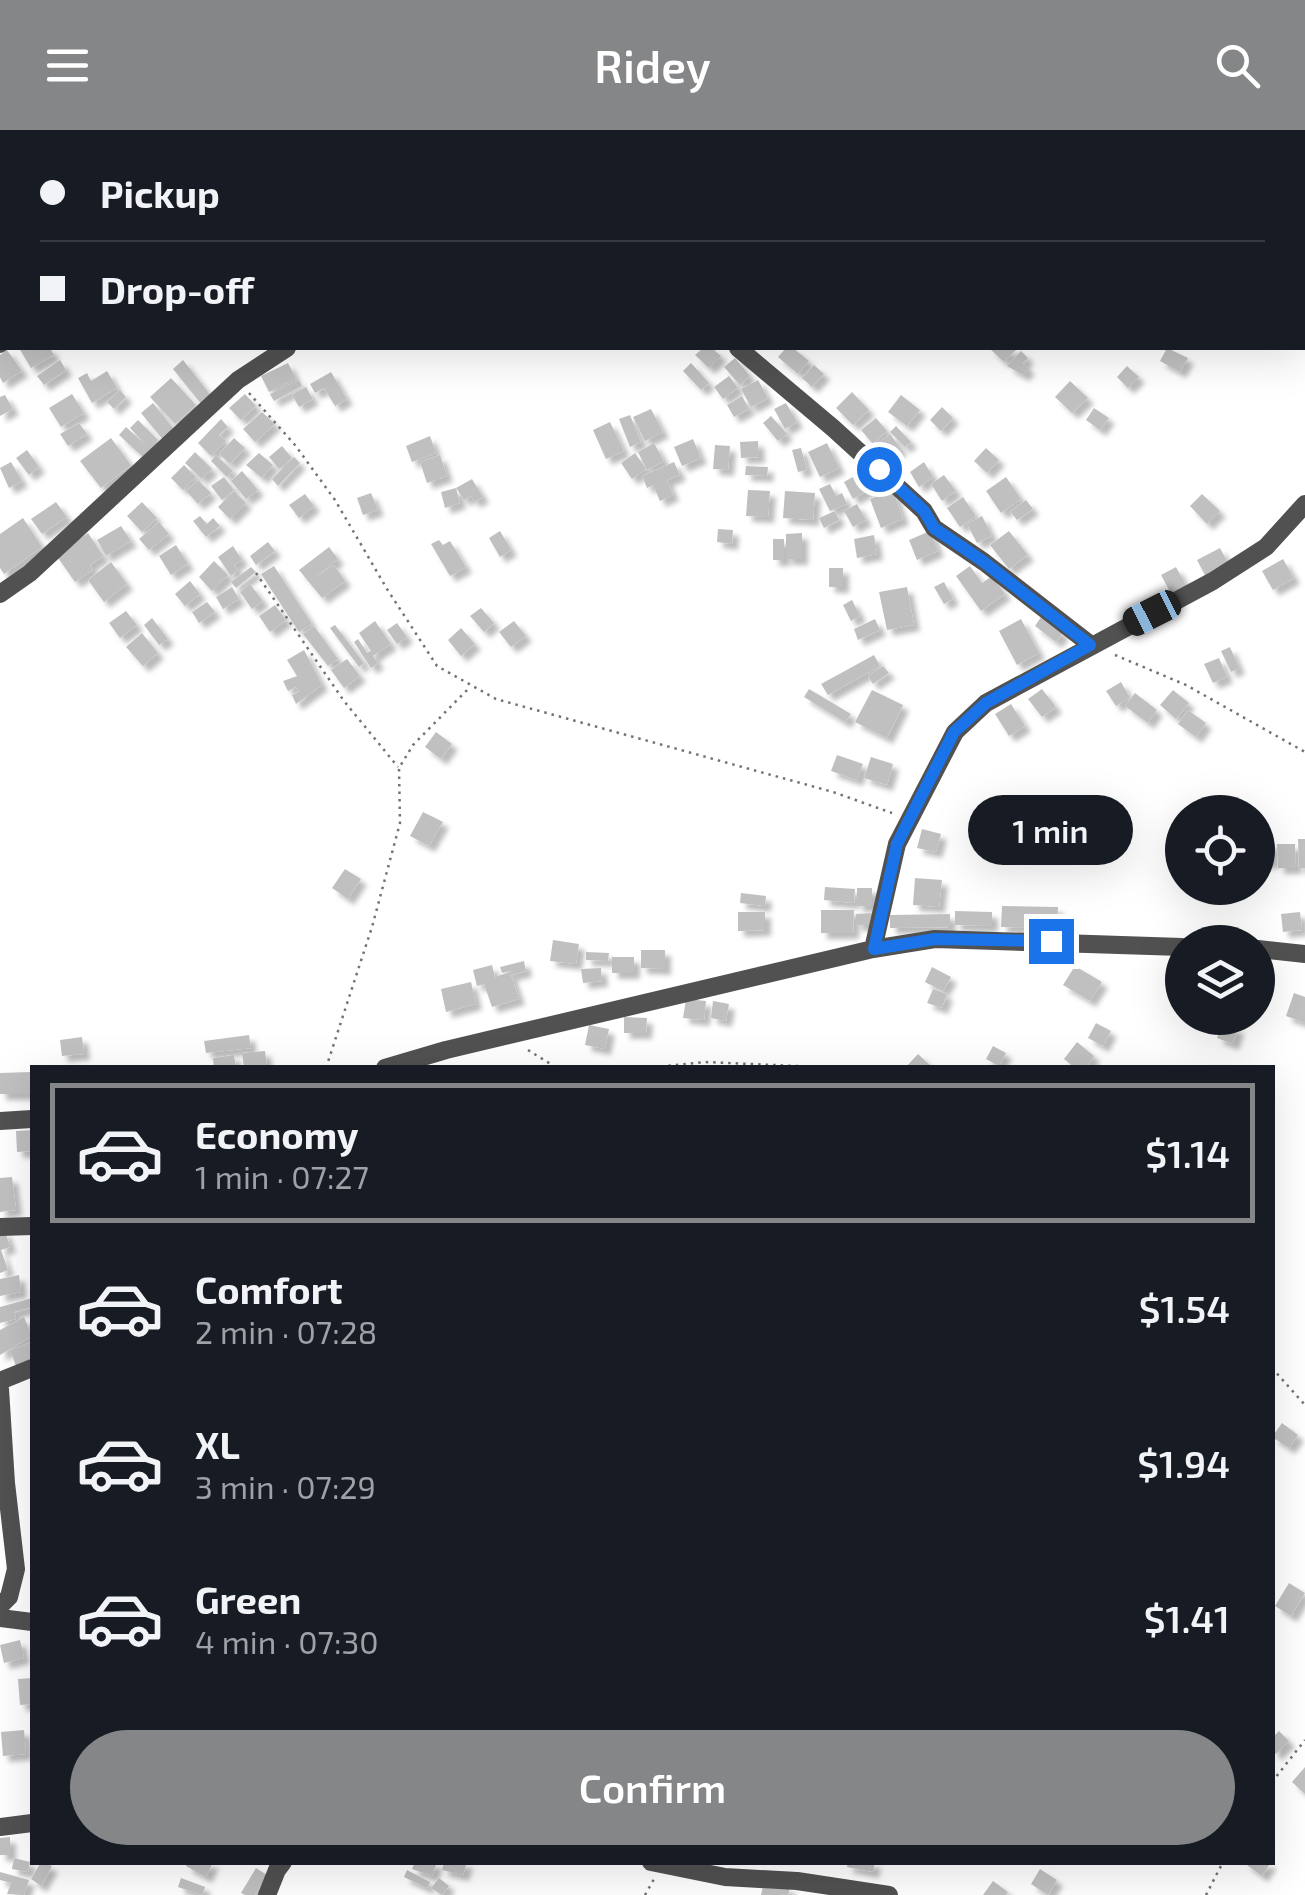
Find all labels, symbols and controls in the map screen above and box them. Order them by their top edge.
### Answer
icon: menu [40,38,95,93]
text: Ridey [594,38,711,92]
icon: search [1210,38,1265,93]
text: Pickup [100,170,220,216]
text: Drop-off [100,266,254,312]
route start [857,447,902,492]
car [1118,586,1186,640]
map controls [1165,795,1275,1035]
button: locate [1165,795,1275,905]
callout: 1 min [968,796,1134,866]
text: 1 min [1013,811,1088,849]
route end [1029,919,1074,964]
button: layers [1165,925,1275,1035]
icon: car [75,1108,165,1198]
text: Economy [195,1111,359,1157]
text: $1.14 [1145,1130,1230,1176]
text: 1 min · 07:27 [195,1157,369,1195]
icon: car [75,1263,165,1353]
text: Comfort [195,1266,343,1312]
text: $1.54 [1139,1285,1230,1331]
text: 2 min · 07:28 [195,1312,377,1350]
icon: car [75,1418,165,1508]
text: XL [195,1421,240,1467]
text: $1.94 [1137,1440,1230,1486]
text: 3 min · 07:29 [195,1467,376,1505]
icon: car [75,1573,165,1663]
text: Green [195,1576,301,1622]
text: $1.41 [1144,1595,1230,1641]
text: 4 min · 07:30 [195,1622,379,1660]
button: Confirm [70,1730,1235,1845]

